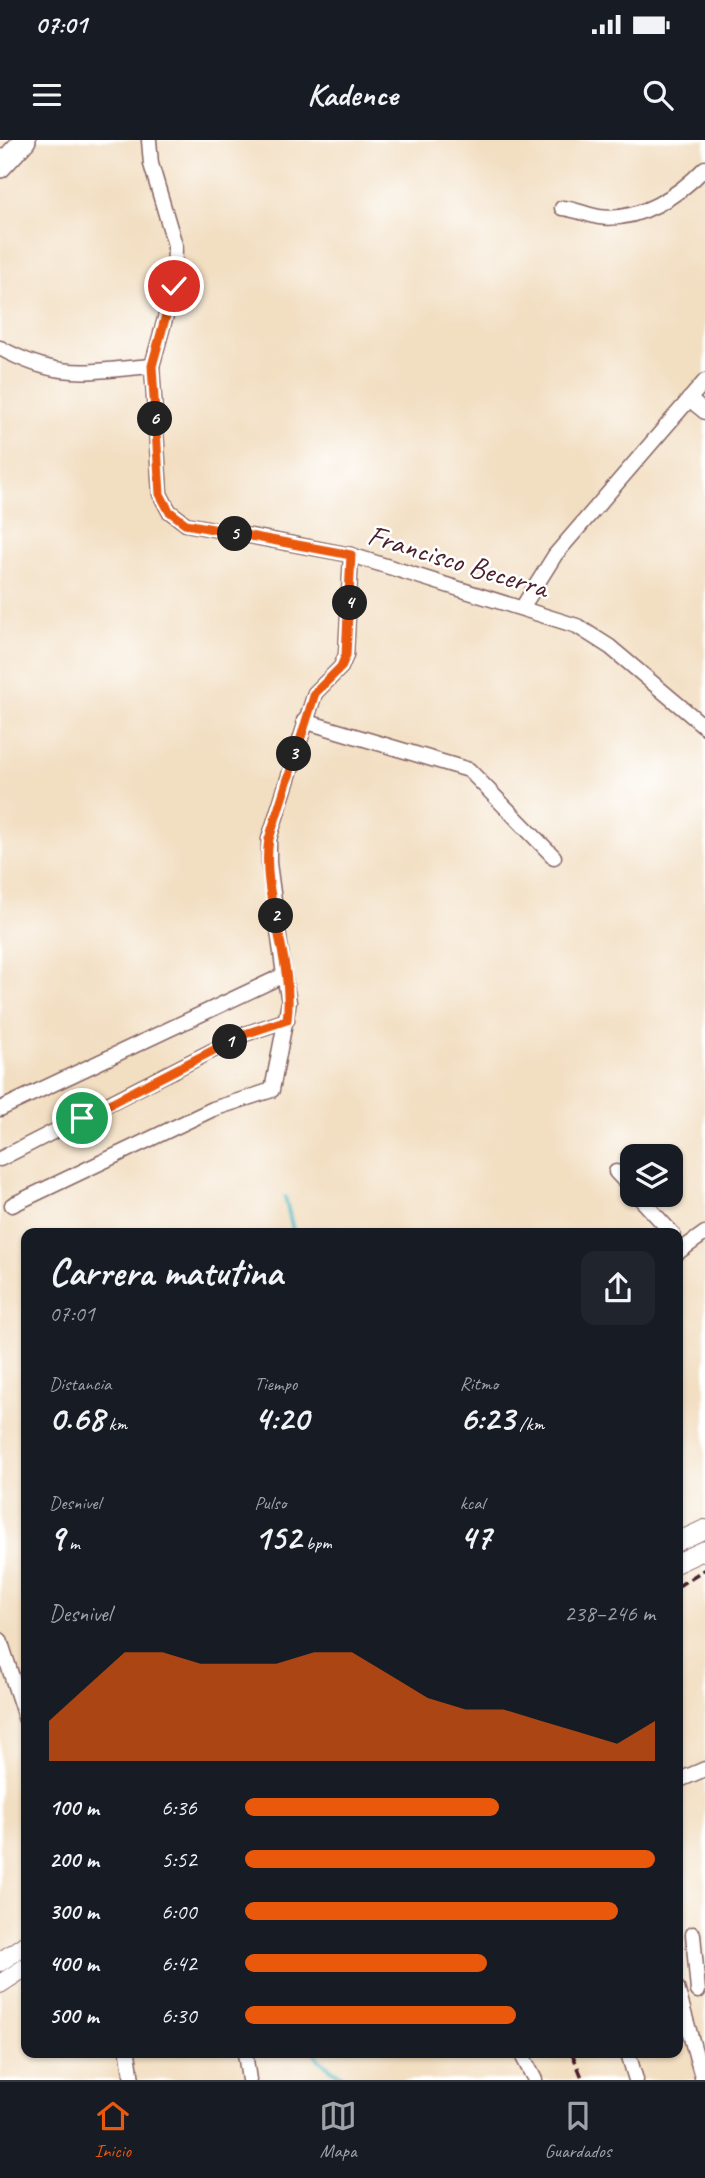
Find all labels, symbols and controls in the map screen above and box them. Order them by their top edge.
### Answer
text: 07:01 [35,8,87,41]
text: Kadence [307,74,398,115]
icon: menu [28,76,66,114]
icon: search [639,76,677,114]
pin [144,256,204,316]
icon: check [155,267,193,305]
pin: 6 [138,402,172,436]
text: 6 [150,406,159,430]
pin: 5 [218,516,252,552]
street label: Francisco Becerra [363,516,555,607]
text: 5 [230,521,239,545]
pin: 4 [332,586,368,620]
text: 4 [345,590,354,614]
pin: 3 [276,736,312,772]
text: 3 [289,741,298,765]
pin: 2 [258,898,294,934]
text: 2 [271,903,280,927]
pin: 1 [212,1024,247,1060]
text: 1 [225,1029,234,1053]
pin [52,1088,112,1148]
icon: arrive [63,1099,101,1137]
map controls [620,1144,683,1207]
button: layers [620,1144,683,1207]
text: Carrera matutina [49,1249,283,1296]
button: share [581,1251,655,1325]
text: 07:01 [49,1299,95,1328]
text: Distancia [49,1372,111,1396]
text: Tiempo [254,1372,297,1396]
text: Ritmo [460,1372,498,1396]
text: 0.68 [49,1396,104,1441]
text: 4:20 [254,1396,309,1441]
text: 6:23 [460,1396,515,1441]
text: km [104,1412,127,1436]
text: /km [515,1412,544,1436]
text: Desnivel [49,1491,101,1515]
text: Pulso [254,1491,286,1515]
text: kcal [460,1491,485,1515]
text: 9 [49,1515,64,1560]
text: 152 [254,1515,301,1560]
text: 47 [460,1515,491,1560]
text: m [64,1531,80,1555]
text: bpm [301,1531,332,1555]
text: Desnivel [49,1599,111,1628]
text: 238–246 m [564,1599,655,1628]
text: 100 m [49,1793,99,1822]
text: 6:36 [161,1793,197,1822]
text: 200 m [49,1845,99,1874]
text: 5:52 [161,1845,197,1874]
text: 300 m [49,1897,99,1926]
text: 6:00 [161,1897,197,1926]
text: 400 m [49,1949,99,1978]
text: 6:42 [161,1949,197,1978]
text: 500 m [49,2001,98,2030]
text: 6:30 [161,2001,197,2030]
tab: Inicio [94,2097,132,2163]
tab: Mapa [319,2097,357,2163]
tab: Guardados [545,2097,611,2163]

